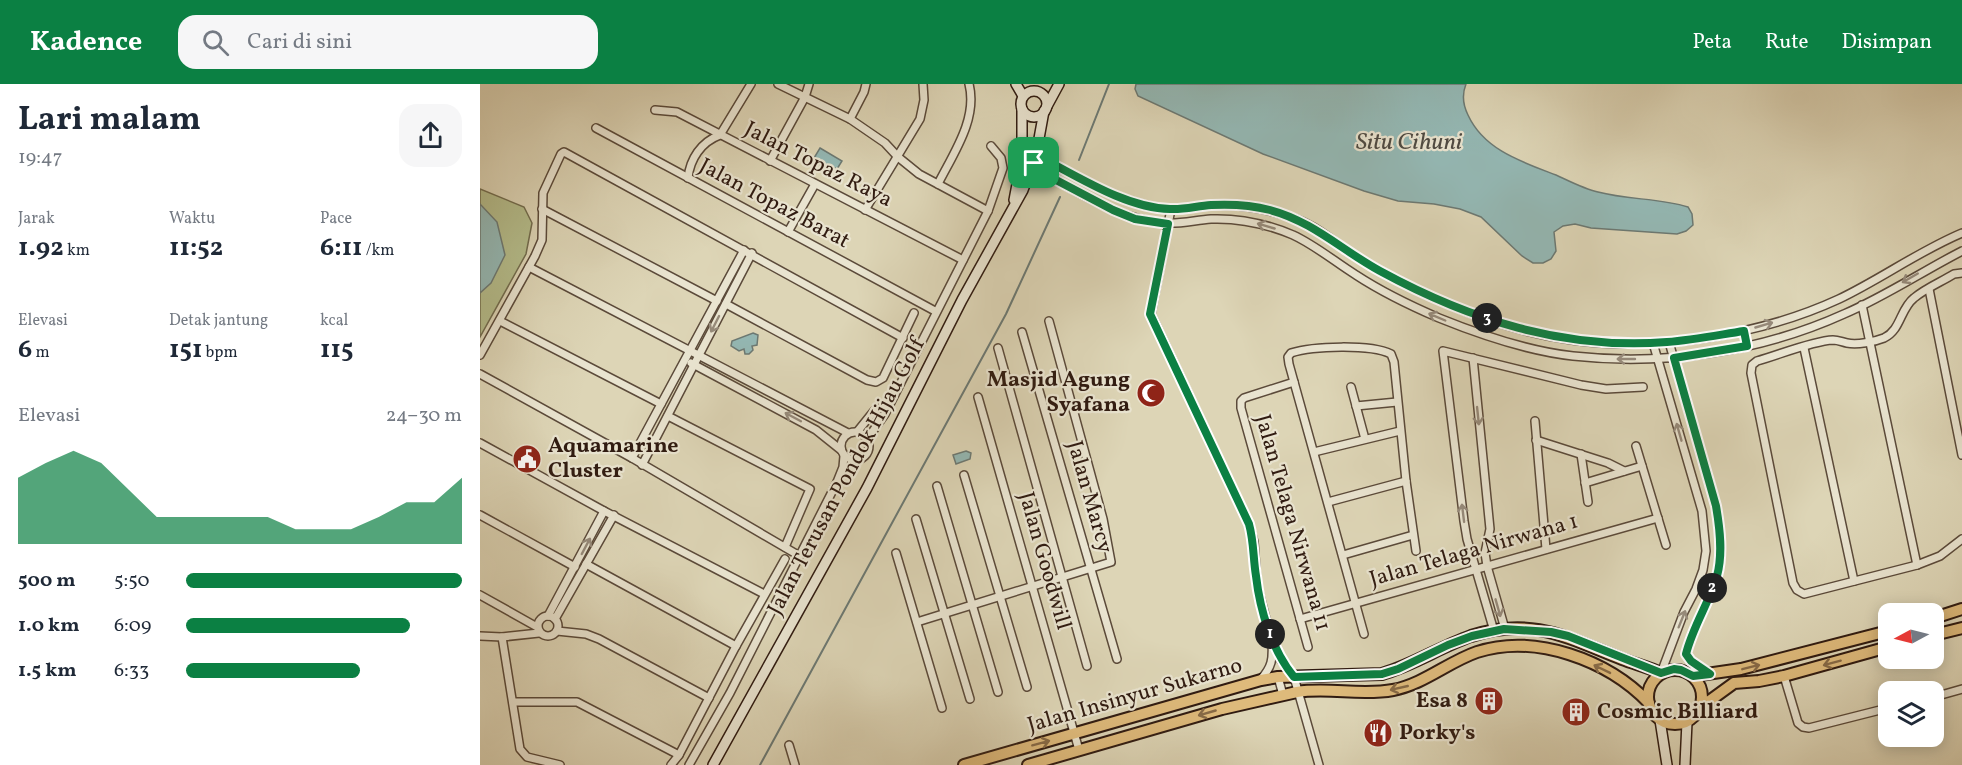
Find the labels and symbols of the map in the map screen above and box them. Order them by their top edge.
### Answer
street label: Jalan Topaz Raya [738,114,898,216]
water label: Situ Cihuni [1356,126,1463,160]
pin [1008,137,1059,188]
street label: Jalan Topaz Barat [693,151,855,257]
one-way arrow [1256,220,1275,231]
one-way arrow [1902,272,1919,284]
pin: 3 [1472,303,1502,333]
one-way arrow [1429,311,1447,322]
one-way arrow [709,315,721,332]
one-way arrow [1755,319,1774,330]
street label: Jalan Terusan Pondok Hijau Golf [761,331,935,621]
one-way arrow [1617,353,1637,365]
place label: Masjid Agung Syafana [987,365,1130,421]
mosque icon: Masjid Agung Syafana [1135,377,1167,409]
one-way arrow [1473,406,1484,425]
one-way arrow [785,411,802,423]
street label: Jalan Telaga Nirwana 11 [1248,411,1336,635]
one-way arrow [1673,423,1684,442]
place label: Aquamarine Cluster [548,431,679,487]
street label: Jalan Marcy [1058,437,1120,557]
public building icon: Aquamarine Cluster [511,443,543,475]
street label: Jalan Goodwill [1010,488,1078,634]
one-way arrow [1457,504,1468,524]
street label: Jalan Telaga Nirwana 1 [1366,506,1582,596]
one-way arrow [580,538,592,555]
pin: 2 [1697,573,1727,603]
one-way arrow [1493,598,1505,617]
north arrow [1878,603,1944,669]
one-way arrow [1677,610,1688,629]
pin: 1 [1255,619,1285,649]
street label: Jalan Insinyur Sukarno [1024,651,1246,741]
one-way arrow [1823,657,1842,669]
one-way arrow [1741,661,1760,672]
one-way arrow [1594,662,1612,674]
one-way arrow [1390,683,1409,694]
building icon: Esa 8 [1473,685,1505,717]
place label: Esa 8 [1416,686,1468,717]
building icon: Cosmic Billiard [1560,696,1592,728]
place label: Cosmic Billiard [1597,697,1758,728]
one-way arrow [1198,708,1217,719]
restaurant icon: Porky's [1362,717,1394,749]
place label: Porky's [1399,718,1475,749]
one-way arrow [1031,737,1050,749]

